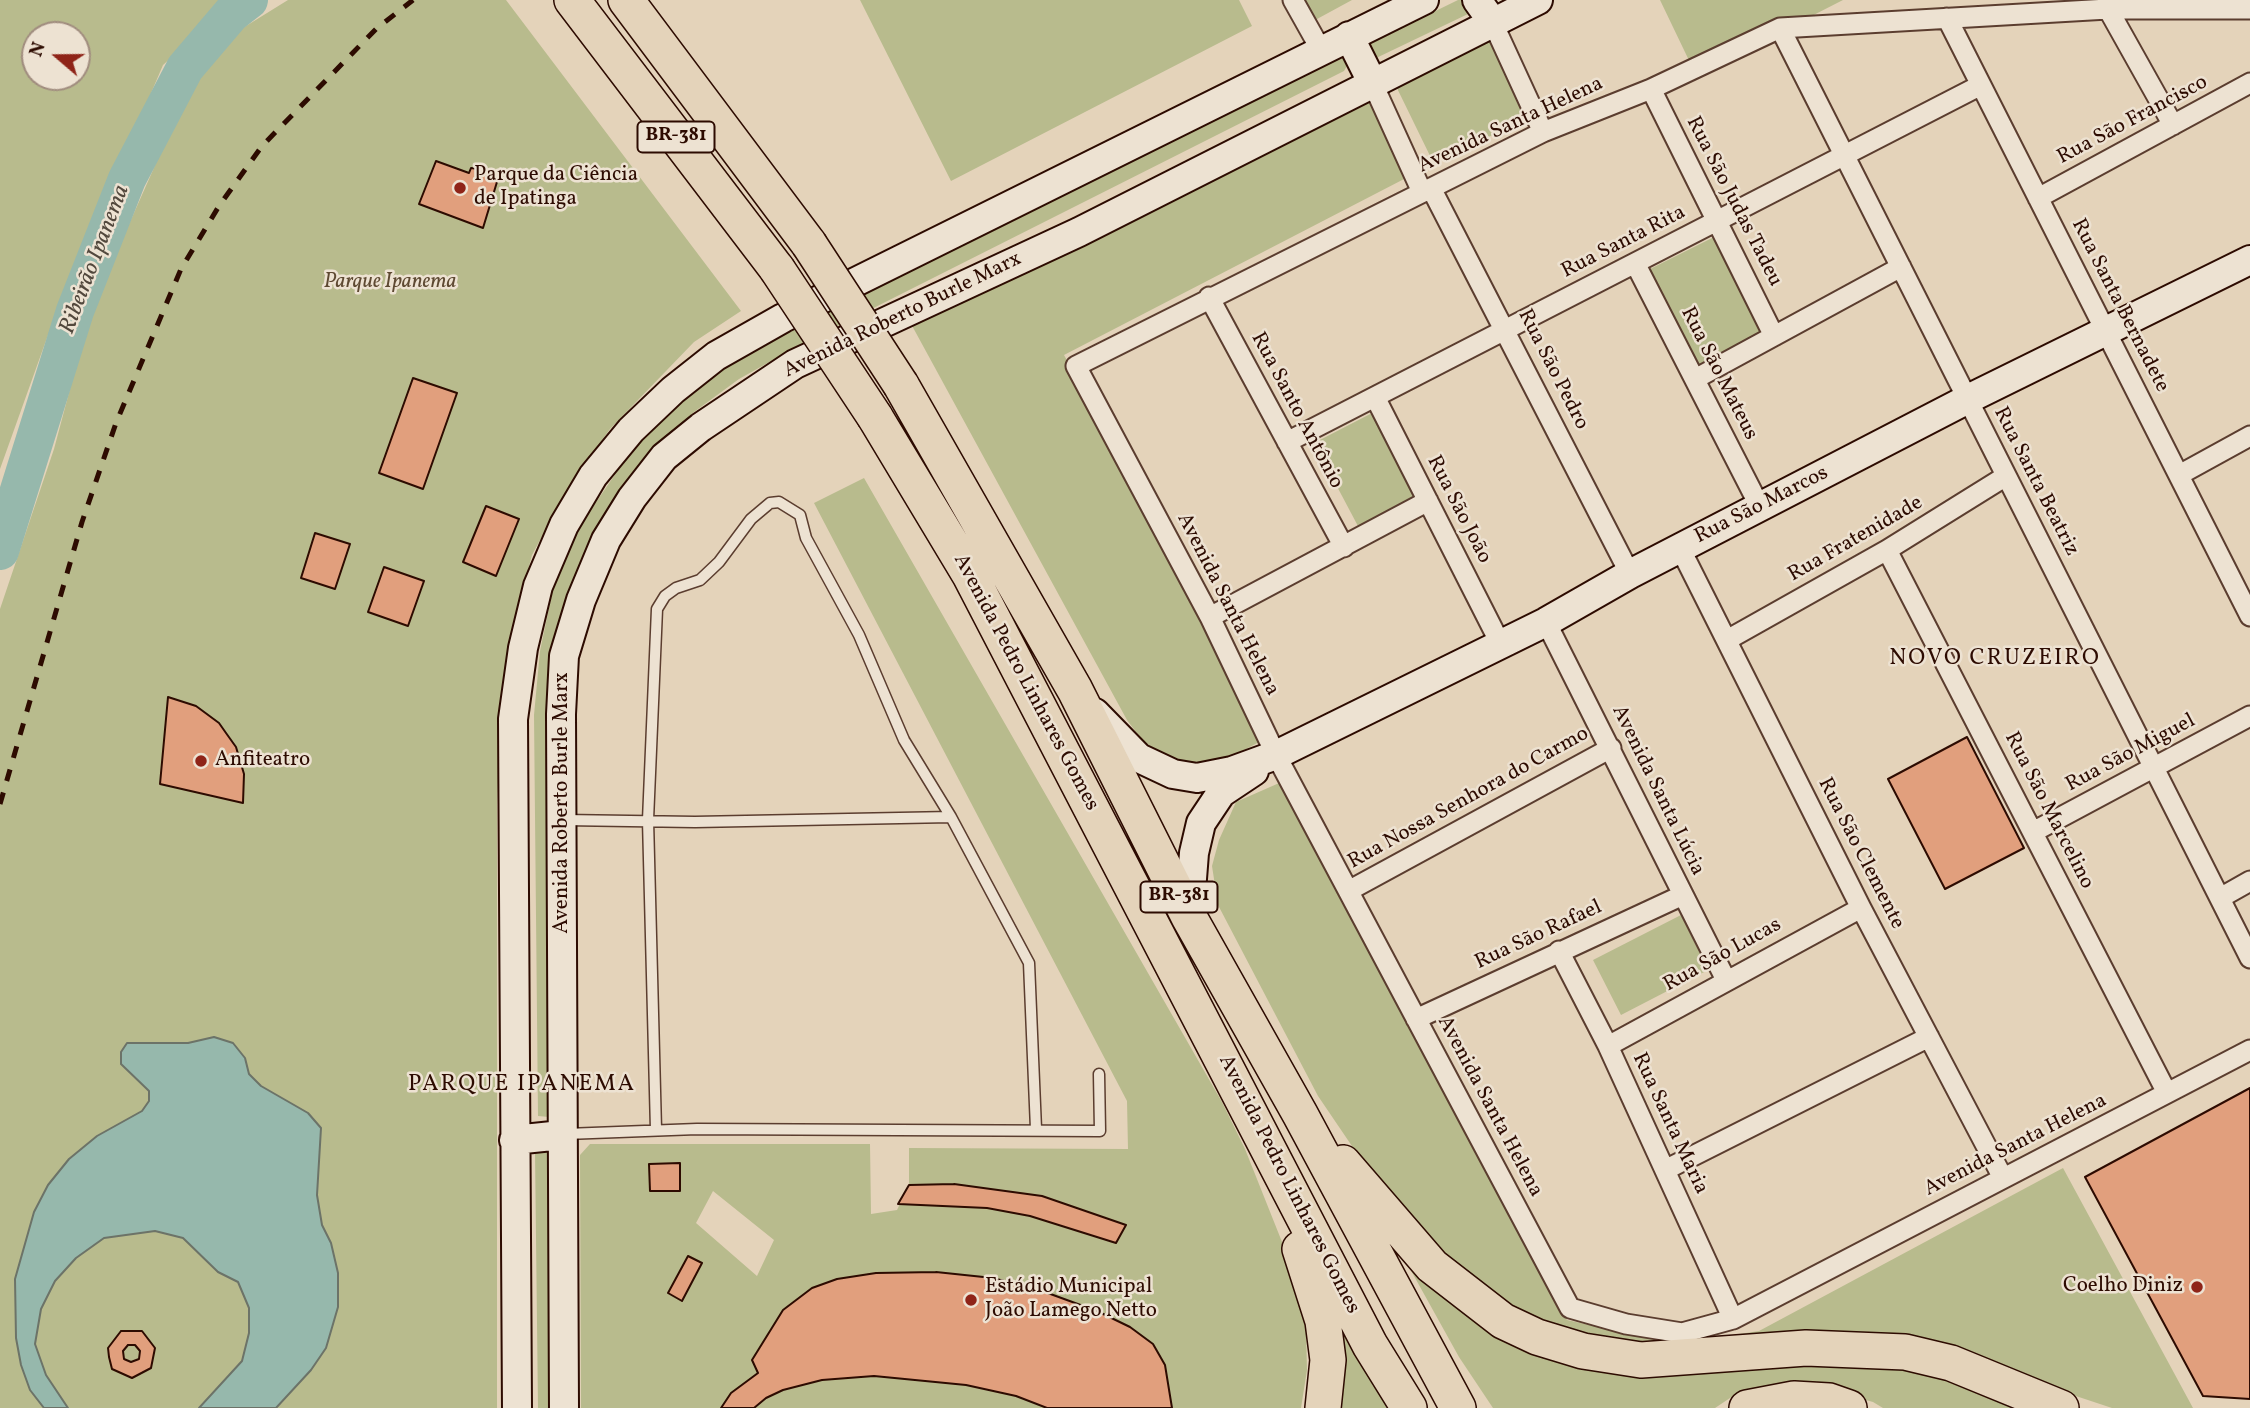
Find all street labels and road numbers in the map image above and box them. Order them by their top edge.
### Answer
street label: Rua São Francisco [2054,71,2212,171]
street label: Avenida Santa Helena [1414,72,1608,180]
street label: Rua São Judas Tadeu [1679,113,1787,291]
road number: BR-381 [638,122,714,153]
street label: Rua Santa Rita [1558,201,1690,285]
street label: Rua Santa Bernadete [2064,215,2174,397]
street label: Avenida Roberto Burle Marx [780,247,1026,385]
street label: Rua São Mateus [1674,303,1762,445]
street label: Rua São Pedro [1511,306,1593,434]
street label: Rua Santo Antônio [1244,328,1348,494]
street label: Rua Santa Beatriz [1987,403,2083,561]
street label: Rua São João [1420,452,1496,568]
street label: Rua São Marcos [1691,461,1833,551]
street label: Rua Fratenidade [1784,491,1928,589]
street label: Avenida Santa Helena [1170,510,1284,700]
street label: Avenida Pedro Linhares Gomes [946,550,1104,816]
street label: Avenida Roberto Burle Marx [550,672,576,934]
street label: Avenida Santa Lúcia [1605,702,1709,880]
street label: Rua São Miguel [2062,709,2200,799]
street label: Rua Nossa Senhora do Carmo [1344,722,1594,876]
street label: Rua São Marcelino [1998,728,2098,894]
street label: Rua São Clemente [1811,774,1909,934]
road number: BR-381 [1140,882,1218,912]
street label: Rua São Rafael [1472,896,1606,976]
street label: Rua São Lucas [1660,913,1786,999]
street label: Avenida Santa Helena [1431,1012,1547,1202]
street label: Rua Santa Maria [1625,1049,1713,1199]
street label: Avenida Pedro Linhares Gomes [1212,1051,1364,1319]
street label: Avenida Santa Helena [1921,1089,2111,1203]

